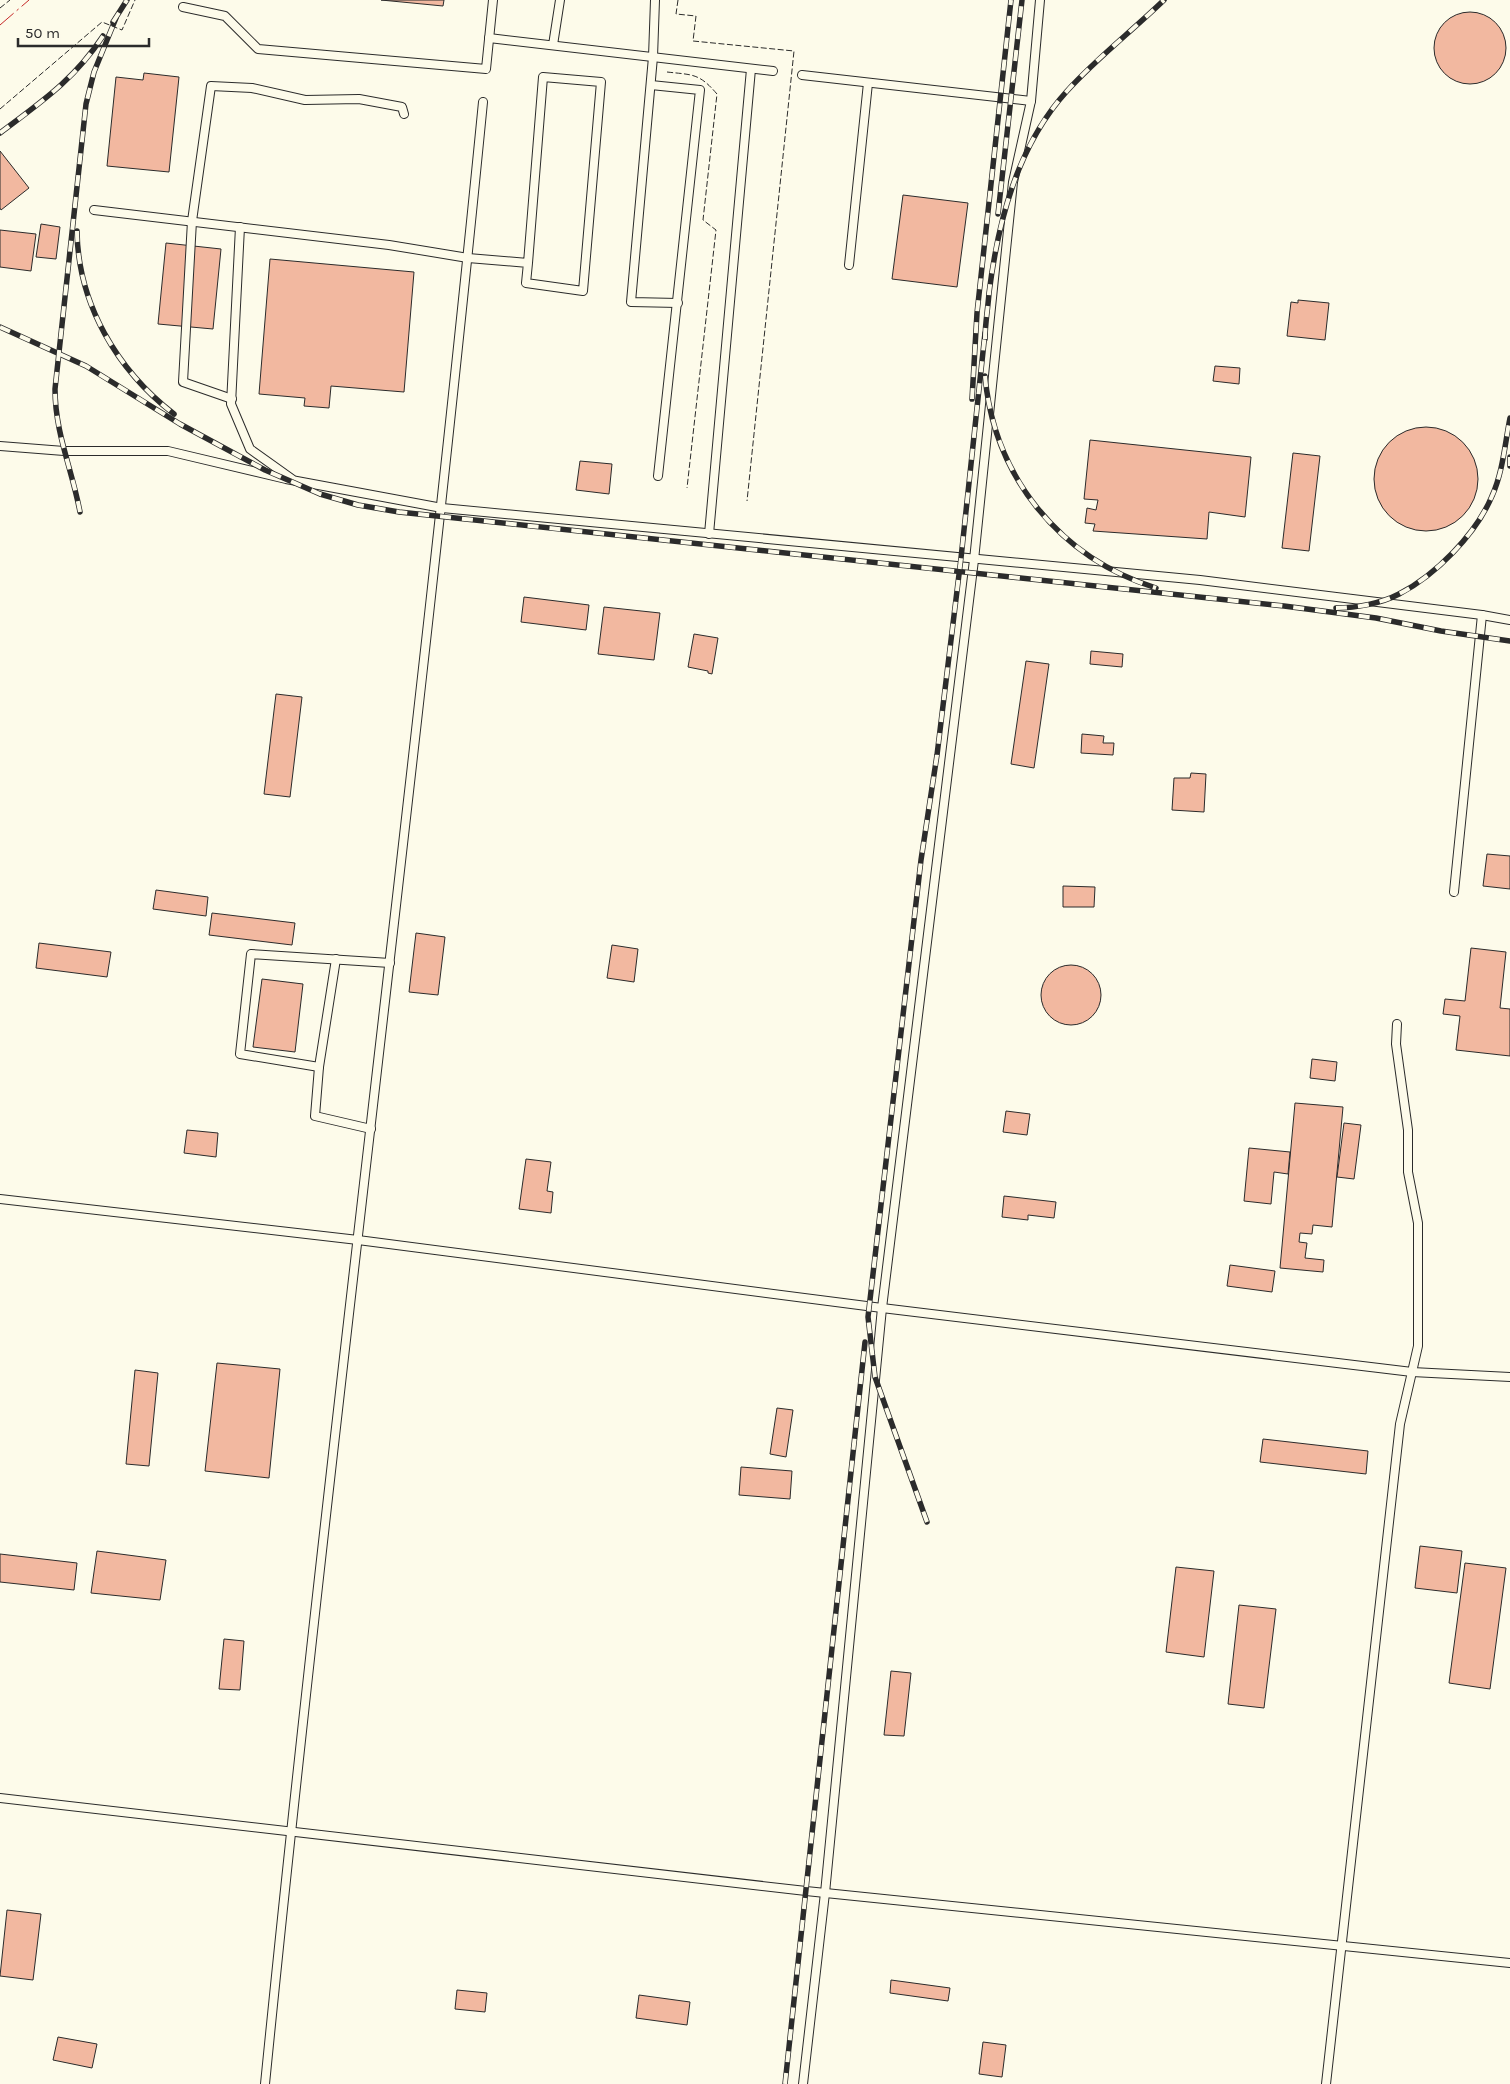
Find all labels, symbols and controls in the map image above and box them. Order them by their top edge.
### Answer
scale bar [18,15,149,47]
text: 50 m [25,24,60,42]

